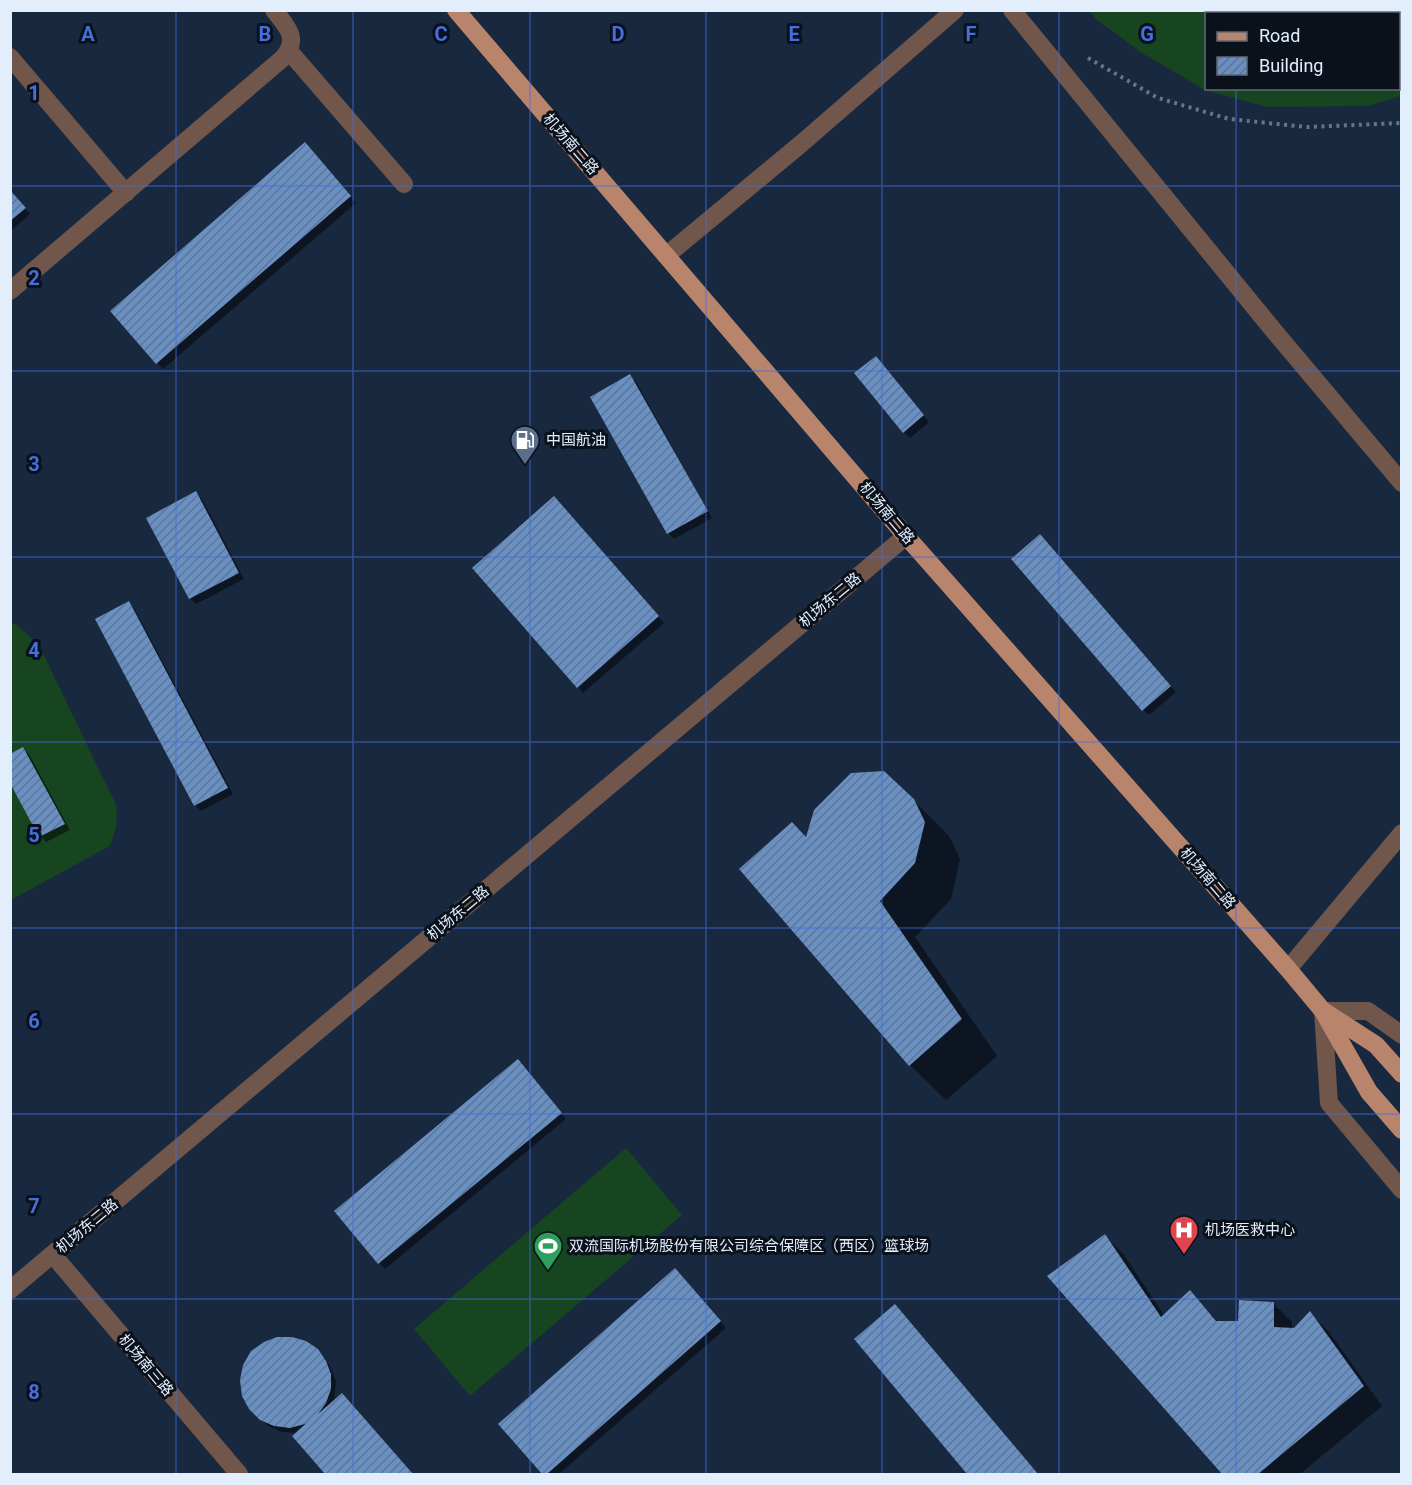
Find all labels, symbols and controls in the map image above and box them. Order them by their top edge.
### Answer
legend [1205,12,1400,90]
text: A [81,22,95,46]
text: B [259,22,271,46]
text: C [434,22,448,46]
text: D [612,22,625,46]
text: E [788,22,800,46]
text: F [966,22,977,46]
text: G [1140,22,1154,46]
text: Road [1259,25,1300,46]
text: Building [1259,55,1323,76]
text: 1 [28,81,40,105]
street label: 机场南二路 [540,110,602,178]
text: 2 [28,266,40,290]
fuel station icon: 中国航油 [509,424,541,466]
place label: 中国航油 [546,431,606,449]
text: 3 [28,452,40,476]
street label: 机场南二路 [856,478,918,548]
street label: 机场东二路 [795,569,865,631]
text: 4 [28,638,40,662]
text: 5 [28,823,40,847]
street label: 机场南二路 [1177,844,1239,912]
street label: 机场东二路 [423,882,493,944]
text: 6 [28,1009,40,1033]
text: 7 [28,1194,40,1218]
street label: 机场东二路 [52,1195,122,1257]
hospital icon: 机场医救中心 [1168,1214,1200,1256]
place label: 机场医救中心 [1205,1221,1295,1239]
sports icon: 双流国际机场股份有限公司综合保障区（西区）篮球场 [532,1230,564,1272]
place label: 双流国际机场股份有限公司综合保障区（西区）篮球场 [569,1237,929,1255]
street label: 机场南三路 [115,1330,177,1400]
text: 8 [28,1380,40,1404]

